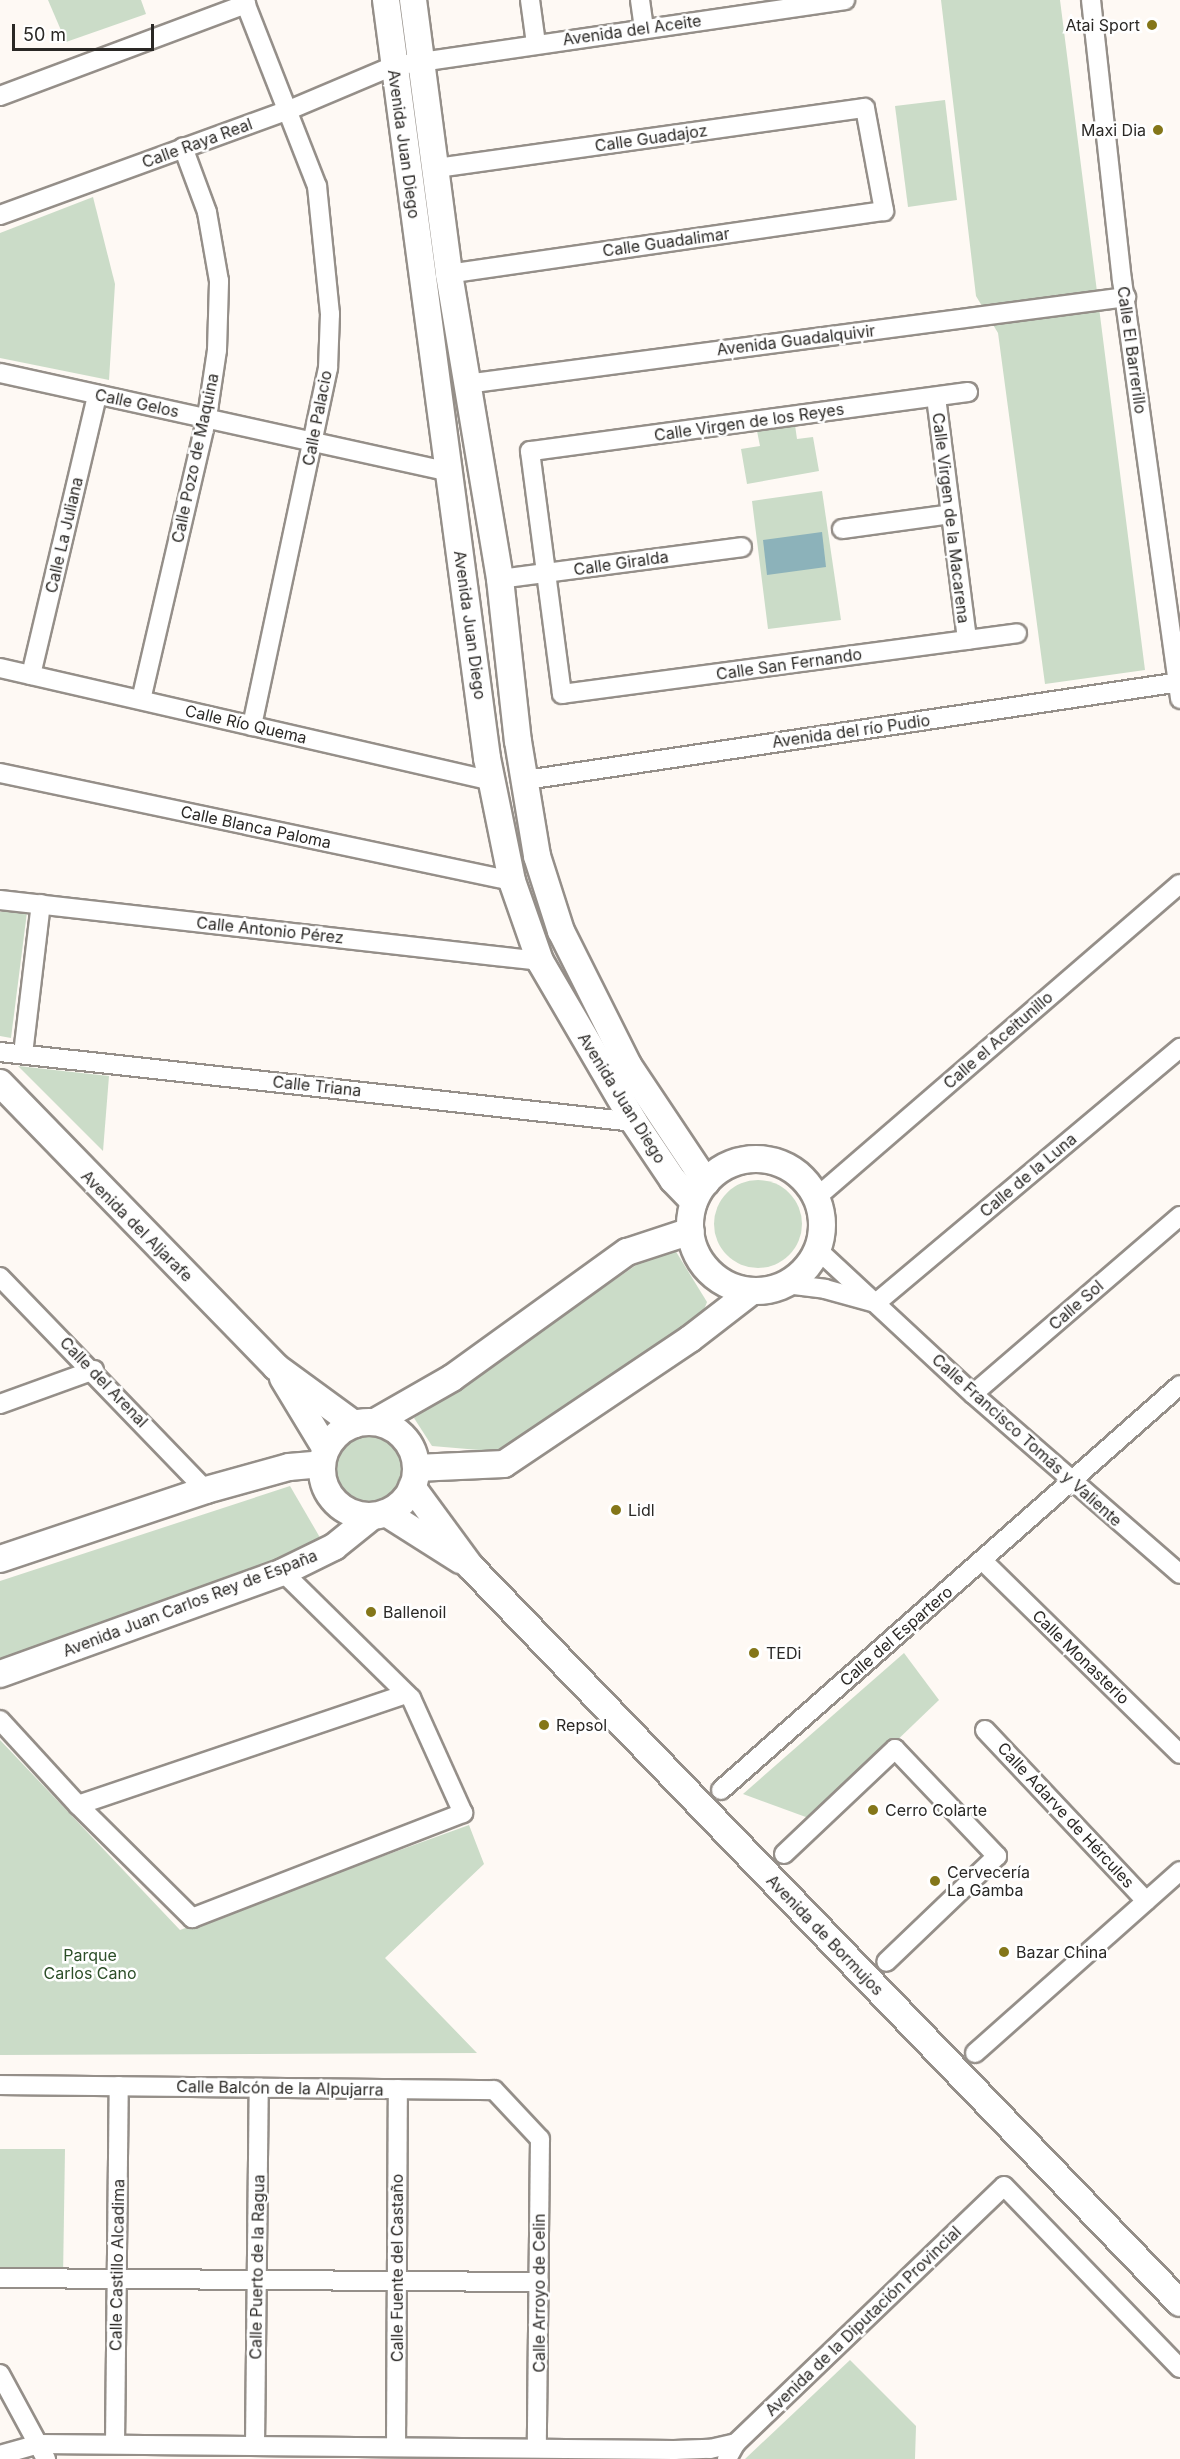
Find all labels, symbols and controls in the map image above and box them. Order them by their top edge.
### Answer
street label: Avenida del Aceite [561,11,703,49]
scale bar [15,12,158,50]
place label: Atai Sport [1065,15,1140,35]
marker: Atai Sport [1145,18,1159,32]
text: 50 m [23,24,66,45]
street label: Avenida Juan Diego [384,68,424,220]
street label: Calle Raya Real [139,114,255,172]
place label: Maxi Dia [1081,120,1146,140]
street label: Calle Guadajoz [593,121,709,155]
marker: Maxi Dia [1151,123,1165,137]
street label: Calle Guadalimar [601,224,731,260]
street label: Calle El Barrerillo [1114,285,1150,415]
street label: Avenida Guadalquivir [716,321,876,359]
street label: Calle Palacio [298,369,336,467]
street label: Calle Pozo de Maquina [168,371,222,545]
street label: Calle Gelos [93,385,181,421]
street label: Calle Virgen de los Reyes [653,399,845,445]
street label: Calle Virgen de la Macarena [929,411,973,625]
street label: Calle La Juliana [41,475,87,595]
street label: Calle Giralda [572,547,670,579]
street label: Avenida Juan Diego [450,549,490,701]
street label: Calle San Fernando [715,644,863,684]
street label: Calle Río Quema [183,701,309,747]
street label: Avenida del río Pudio [771,710,931,752]
street label: Calle Blanca Paloma [179,802,333,852]
street label: Calle Antonio Pérez [195,913,345,947]
street label: Calle el Aceitunillo [939,987,1057,1093]
street label: Avenida Juan Diego [574,1029,670,1167]
street label: Calle Triana [272,1072,362,1100]
street label: Calle de la Luna [976,1129,1080,1221]
street label: Avenida del Aljarafe [77,1166,197,1286]
street label: Calle Sol [1045,1276,1107,1334]
street label: Calle del Arenal [56,1333,152,1431]
street label: Calle Francisco Tomás y Valiente [928,1350,1126,1530]
place label: Lidl [628,1500,655,1520]
marker: Lidl [609,1503,623,1517]
street label: Avenida Juan Carlos Rey de España [60,1545,320,1661]
street label: Calle del Espartero [836,1582,956,1690]
place label: Ballenoil [383,1602,446,1622]
marker: Ballenoil [364,1605,378,1619]
street label: Calle Monasterio [1029,1606,1133,1708]
place label: TEDi [766,1643,801,1663]
marker: TEDi [747,1646,761,1660]
place label: Repsol [556,1715,607,1735]
marker: Repsol [537,1718,551,1732]
street label: Calle Adarve de Hércules [994,1738,1138,1892]
place label: Cerro Colarte [885,1800,987,1820]
marker: Cerro Colarte [866,1803,880,1817]
place label: Cervecería La Gamba [947,1862,1030,1900]
street label: Avenida de Bormujos [763,1871,887,1999]
marker: Cervecería La Gamba [928,1874,942,1888]
place label: Bazar China [1016,1942,1107,1962]
park label: Parque Carlos Cano [43,1945,137,1983]
marker: Bazar China [997,1945,1011,1959]
street label: Calle Balcón de la Alpujarra [176,2077,384,2099]
street label: Calle Puerto de la Ragua [246,2174,268,2360]
street label: Calle Fuente del Castaño [387,2174,407,2362]
street label: Calle Castillo Alcadima [106,2179,128,2351]
street label: Calle Arroyo de Celin [529,2213,549,2373]
street label: Avenida de la Diputación Provincial [761,2222,965,2420]

